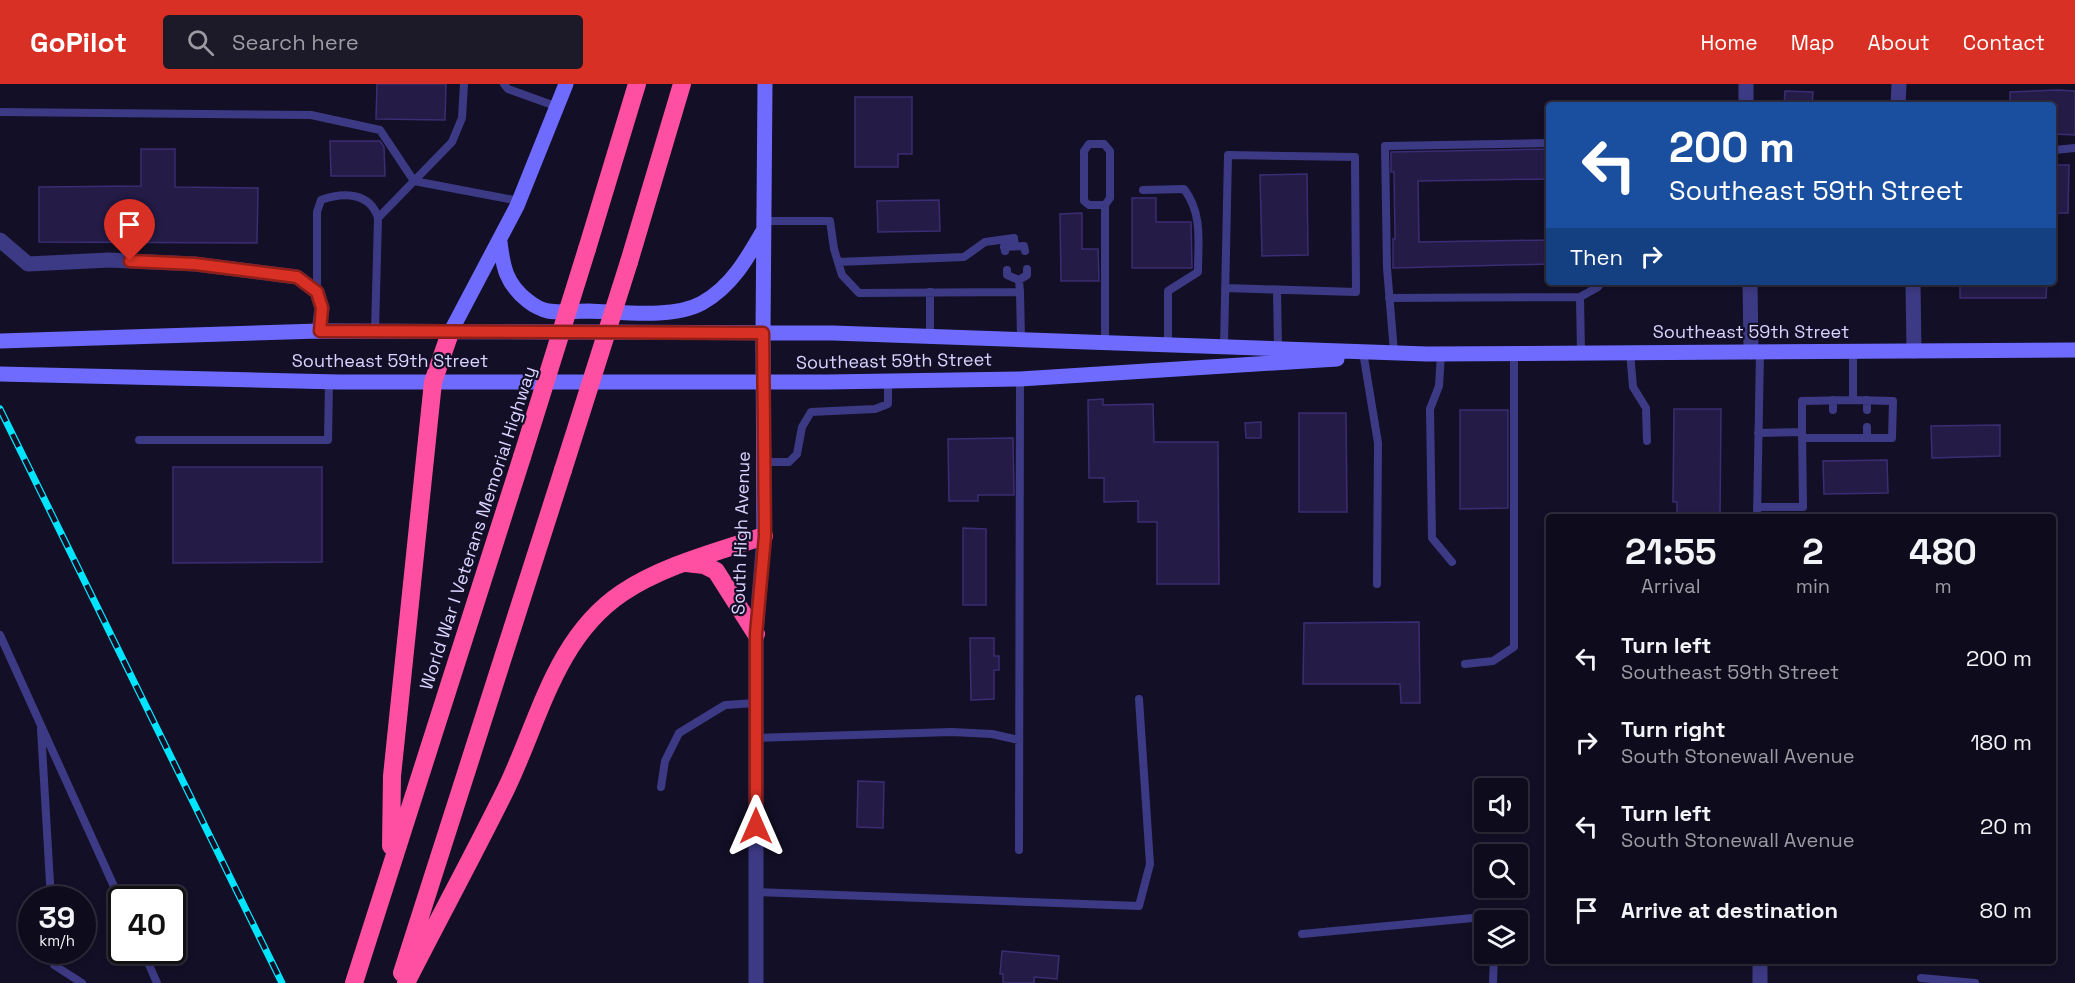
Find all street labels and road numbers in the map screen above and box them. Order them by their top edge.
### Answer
street label: Southeast 59th Street [1653,320,1849,343]
street label: Southeast 59th Street [796,347,992,374]
street label: Southeast 59th Street [292,349,488,372]
street label: World War I Veterans Memorial Highway [414,363,541,693]
street label: South High Avenue [726,451,755,615]

